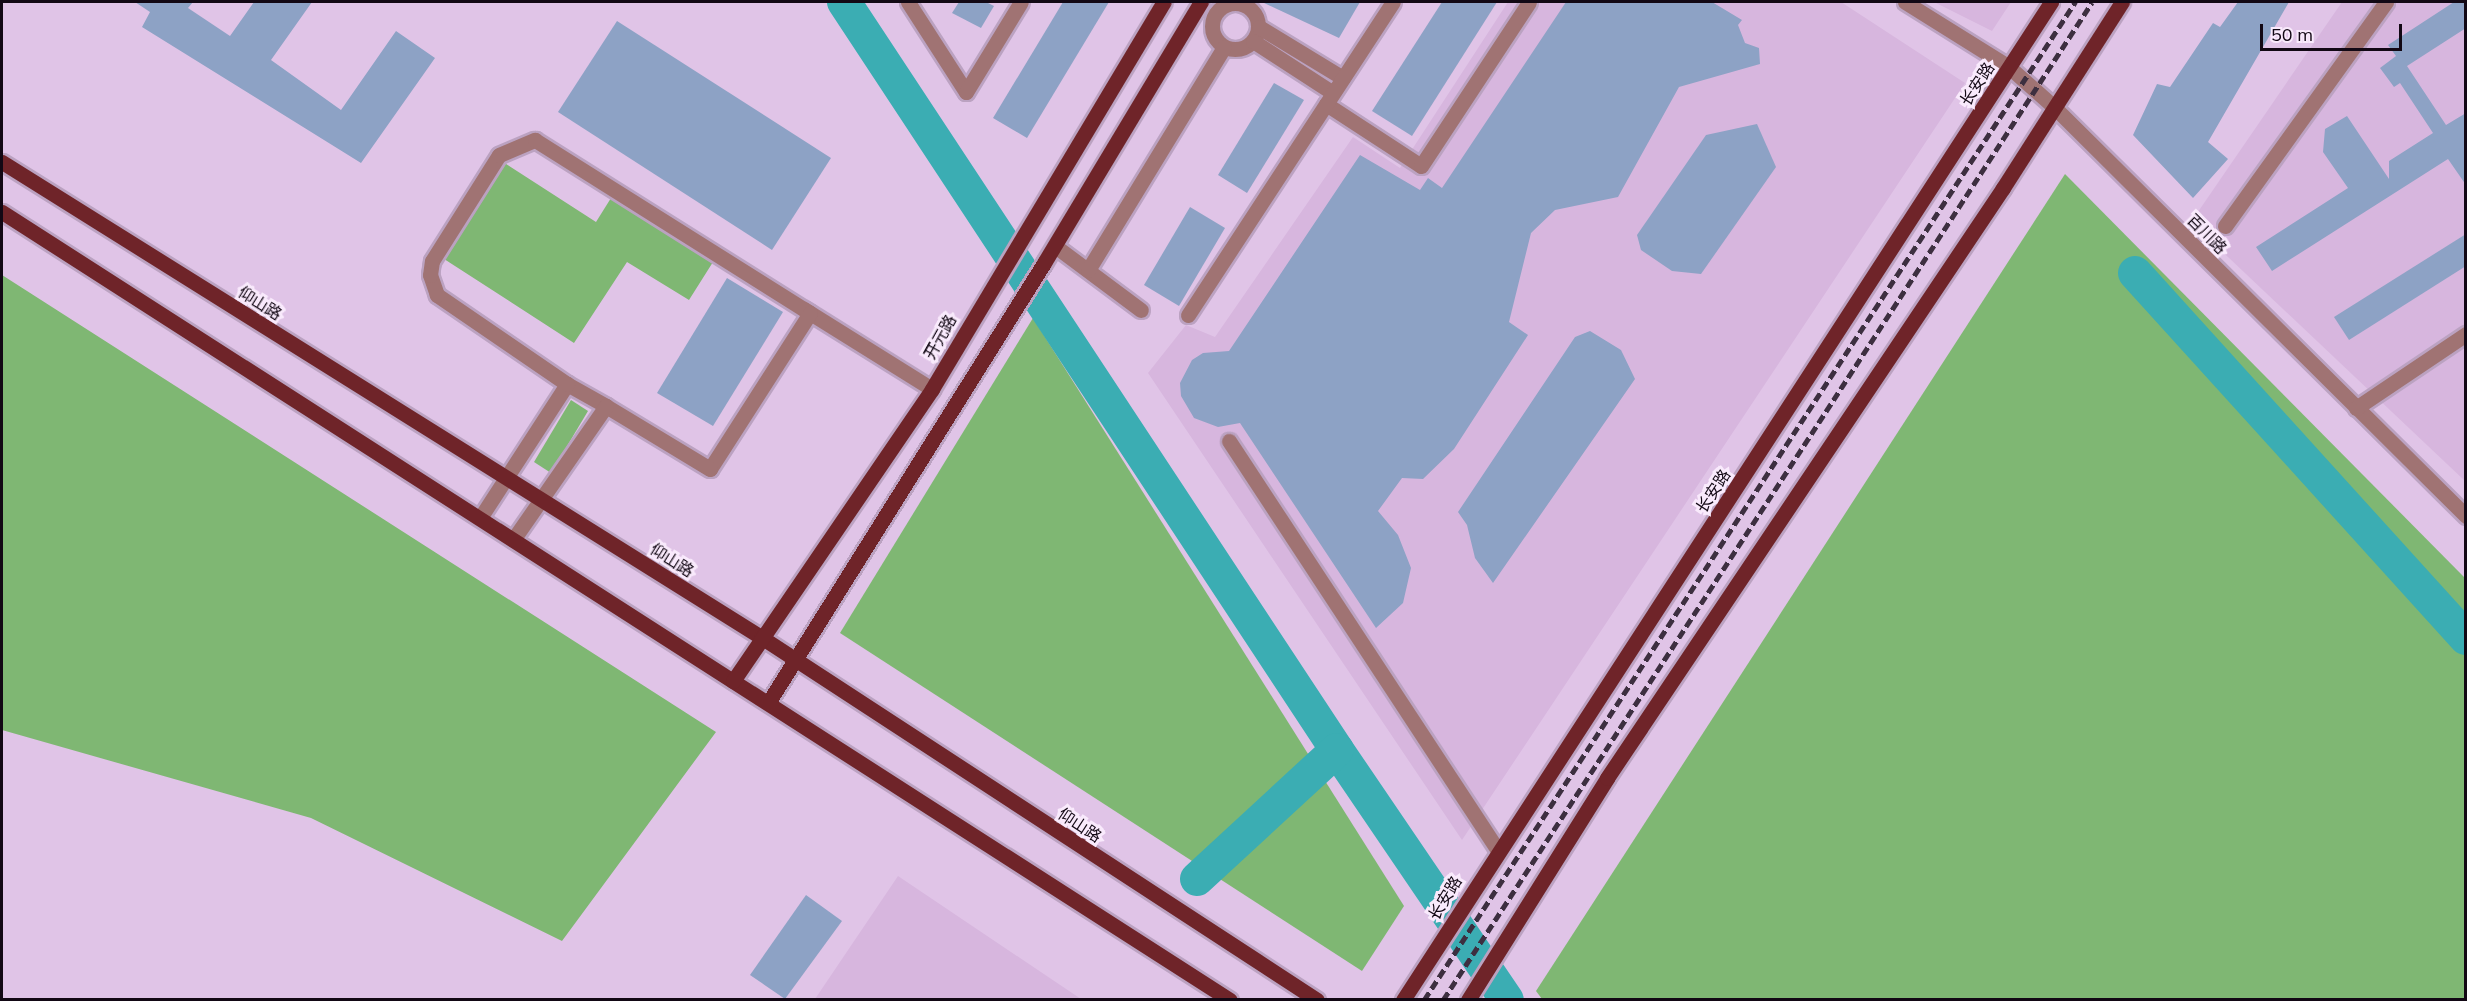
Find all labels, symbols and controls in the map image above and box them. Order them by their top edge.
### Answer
scale bar [2263,12,2406,50]
text: 50 m [2271,23,2313,46]
street label: 长安路 [1956,59,1998,109]
street label: 百川路 [2183,210,2231,258]
street label: 仰山路 [235,282,285,324]
street label: 开元路 [920,311,960,363]
street label: 长安路 [1692,466,1734,516]
street label: 仰山路 [647,539,697,581]
street label: 仰山路 [1055,804,1105,846]
street label: 长安路 [1424,872,1466,924]

